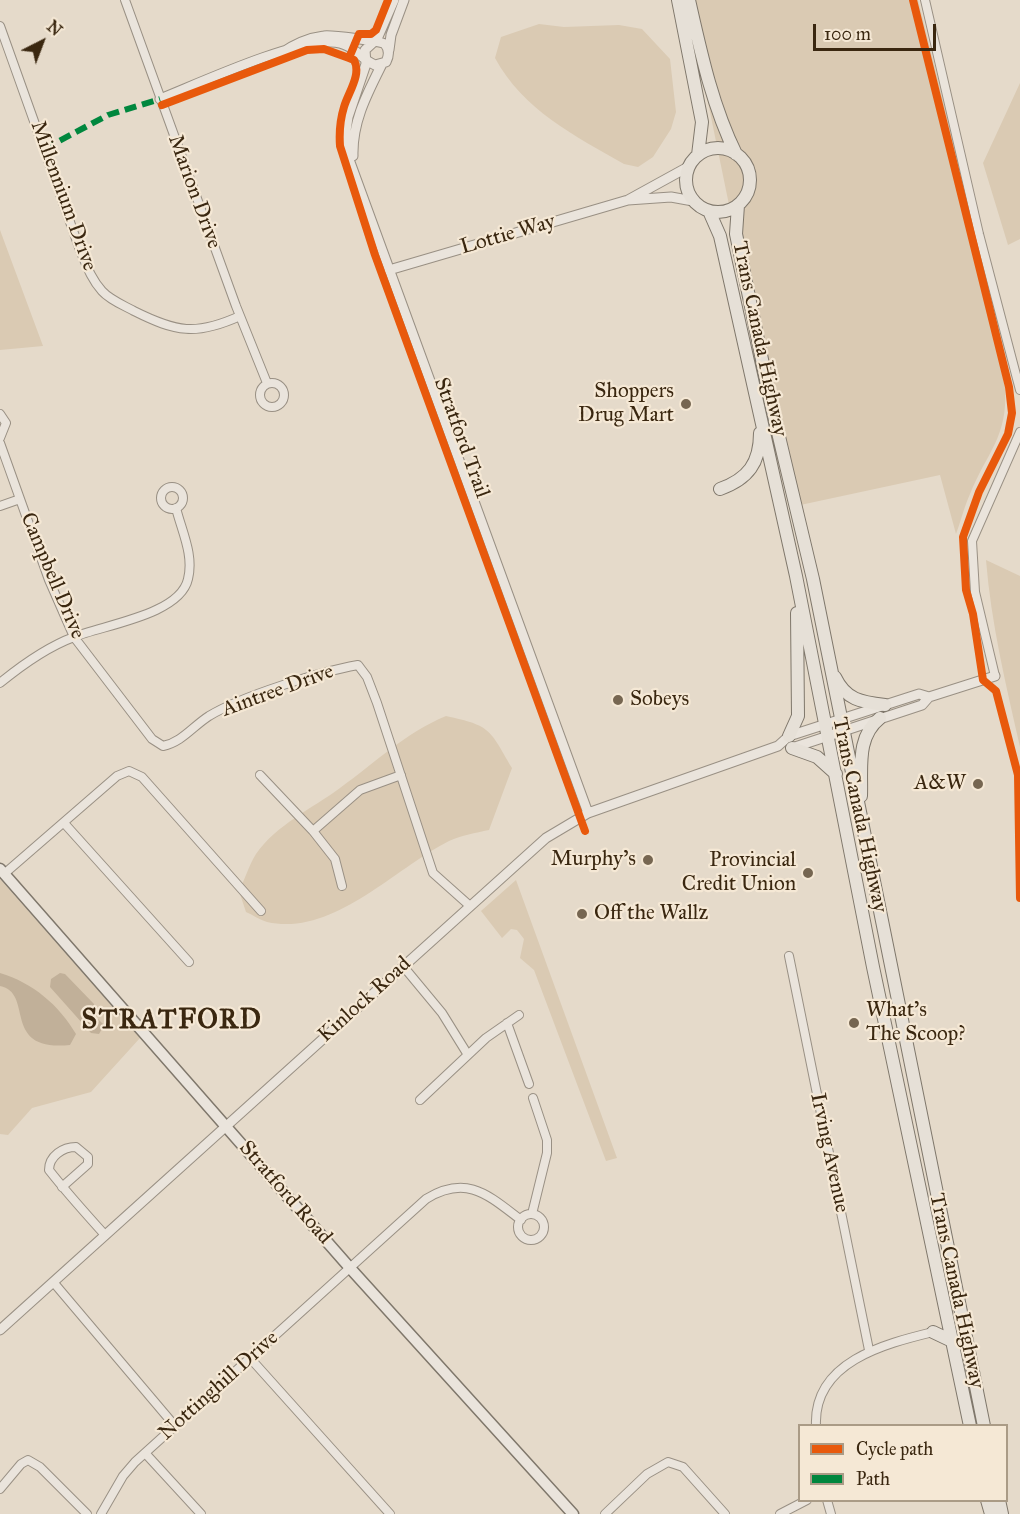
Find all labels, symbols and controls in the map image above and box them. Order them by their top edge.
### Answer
north arrow [12,12,72,72]
scale bar [816,12,939,50]
text: N [43,17,66,40]
text: 100 m [824,23,871,45]
street label: Millennium Drive [24,118,102,274]
street label: Marion Drive [162,132,226,252]
street label: Lottie Way [458,209,558,261]
street label: Trans Canada Highway [726,239,792,439]
street label: Stratford Trail [428,374,494,502]
place label: Shoppers Drug Mart [578,379,674,429]
marker: Shoppers Drug Mart [679,397,693,411]
street label: Campbell Drive [14,509,90,643]
street label: Aintree Drive [219,659,337,723]
place label: Sobeys [630,687,689,713]
marker: Sobeys [611,693,625,707]
street label: Trans Canada Highway [826,715,892,915]
place label: A&W [914,771,966,797]
marker: A&W [971,777,985,791]
place label: Murphy’s [551,847,636,873]
place label: Provincial Credit Union [682,848,796,898]
marker: Murphy’s [641,853,655,867]
marker: Provincial Credit Union [801,866,815,880]
place label: Off the Wallz [594,901,708,927]
marker: Off the Wallz [575,907,589,921]
street label: Kinlock Road [313,952,417,1048]
place label: What's The Scoop? [866,998,965,1048]
district label: STRATFORD [82,1005,262,1037]
marker: What's The Scoop? [847,1016,861,1030]
street label: Irving Avenue [804,1091,854,1215]
street label: Stratford Road [233,1136,337,1250]
street label: Trans Canada Highway [923,1191,989,1391]
street label: Nottinghill Drive [154,1326,284,1446]
legend [798,1424,1008,1502]
text: Cycle path [856,1438,933,1460]
text: Path [856,1468,890,1490]

